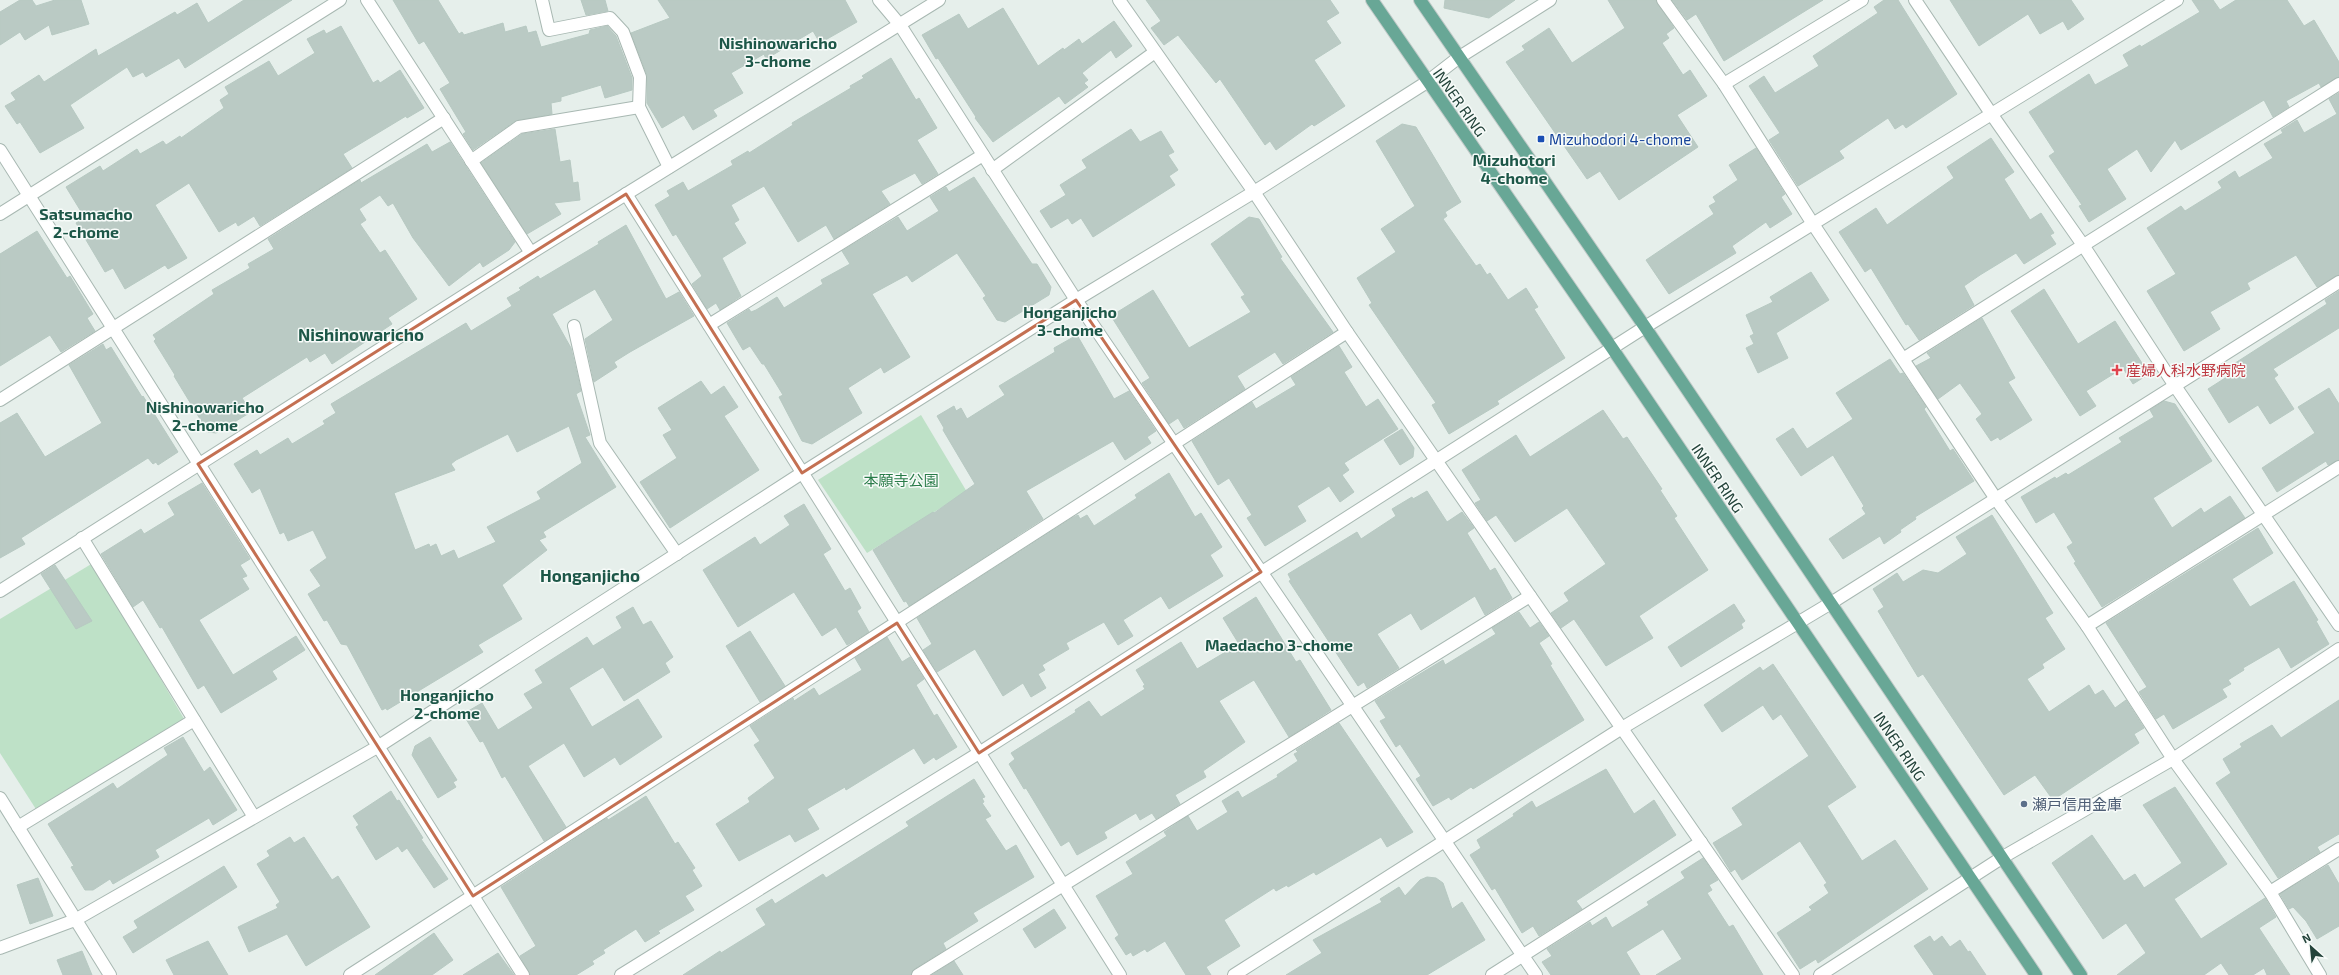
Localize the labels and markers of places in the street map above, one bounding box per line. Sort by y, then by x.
place label: Mizuhodori 4-chome [1549,130,1691,148]
marker: Mizuhodori 4-chome [1536,134,1546,144]
place label: 産婦人科水野病院 [2126,361,2246,379]
marker: 産婦人科水野病院 [2111,364,2123,376]
place label: 瀬戸信用金庫 [2032,795,2122,813]
marker: 瀬戸信用金庫 [2019,799,2029,809]

